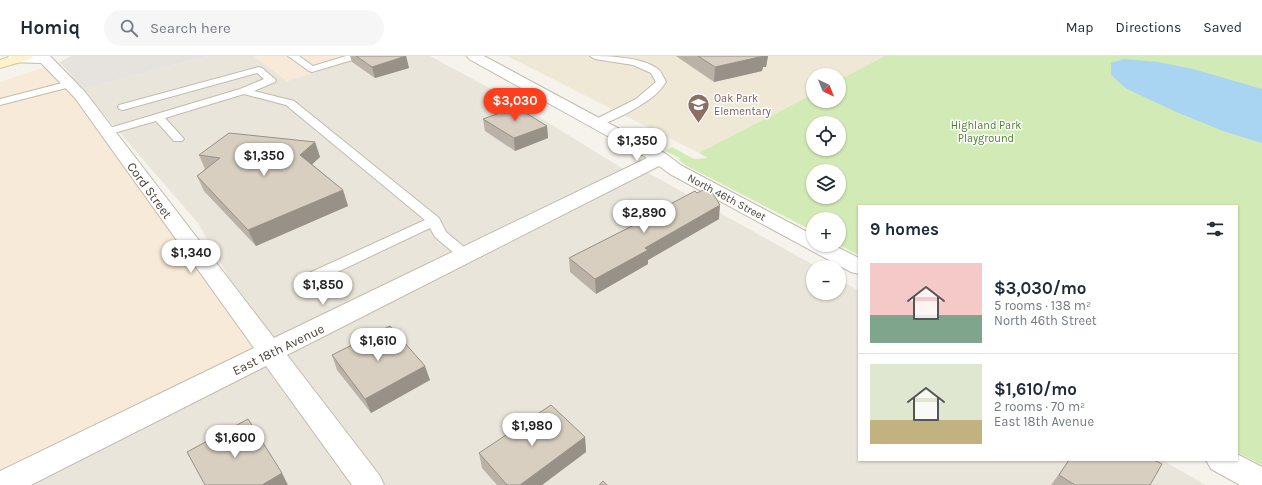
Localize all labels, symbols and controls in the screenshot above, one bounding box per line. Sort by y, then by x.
search box [104,10,384,46]
text: Homiq [20,17,80,39]
icon: search [118,17,140,39]
text: Search here [150,19,231,37]
text: Map [1066,19,1094,36]
text: Directions [1116,19,1181,36]
text: Saved [1203,19,1242,36]
north arrow [806,68,846,108]
map controls [806,68,846,300]
pin: $3,030 [482,88,548,122]
school or university icon: Oak Park Elementary [685,91,711,124]
place label: Oak Park Elementary [714,92,771,118]
text: $3,030 [493,93,537,108]
button: locate [806,116,846,156]
park label: Highland Park Playground [951,119,1021,145]
pin: $1,350 [604,128,670,162]
text: $1,350 [617,133,657,148]
pin: $1,350 [231,143,297,177]
text: $1,350 [244,148,284,163]
street label: Cord Street [124,159,175,222]
button: layers [806,164,846,204]
street label: North 46th Street [685,171,768,224]
pin: $2,890 [611,200,677,234]
text: $2,890 [622,205,666,220]
button: + [806,212,846,252]
icon: filters [1204,218,1226,240]
text: 9 homes [870,219,939,239]
pin: $1,340 [158,240,224,274]
text: $1,340 [171,245,211,260]
button: − [806,260,846,300]
pin: $1,850 [290,272,356,306]
text: $1,850 [302,277,344,292]
text: $3,030/mo [994,278,1086,298]
icon: home [902,279,950,327]
text: 5 rooms · 138 m² [994,298,1091,313]
text: North 46th Street [994,313,1097,328]
street label: East 18th Avenue [230,321,327,378]
pin: $1,610 [345,328,411,362]
text: $1,610 [359,333,397,348]
text: $1,610/mo [994,379,1077,399]
icon: home [902,380,950,428]
text: 2 rooms · 70 m² [994,399,1085,414]
pin: $1,980 [499,413,565,447]
text: East 18th Avenue [994,414,1094,429]
text: $1,980 [511,418,553,433]
pin: $1,600 [202,425,268,459]
text: $1,600 [214,430,256,445]

